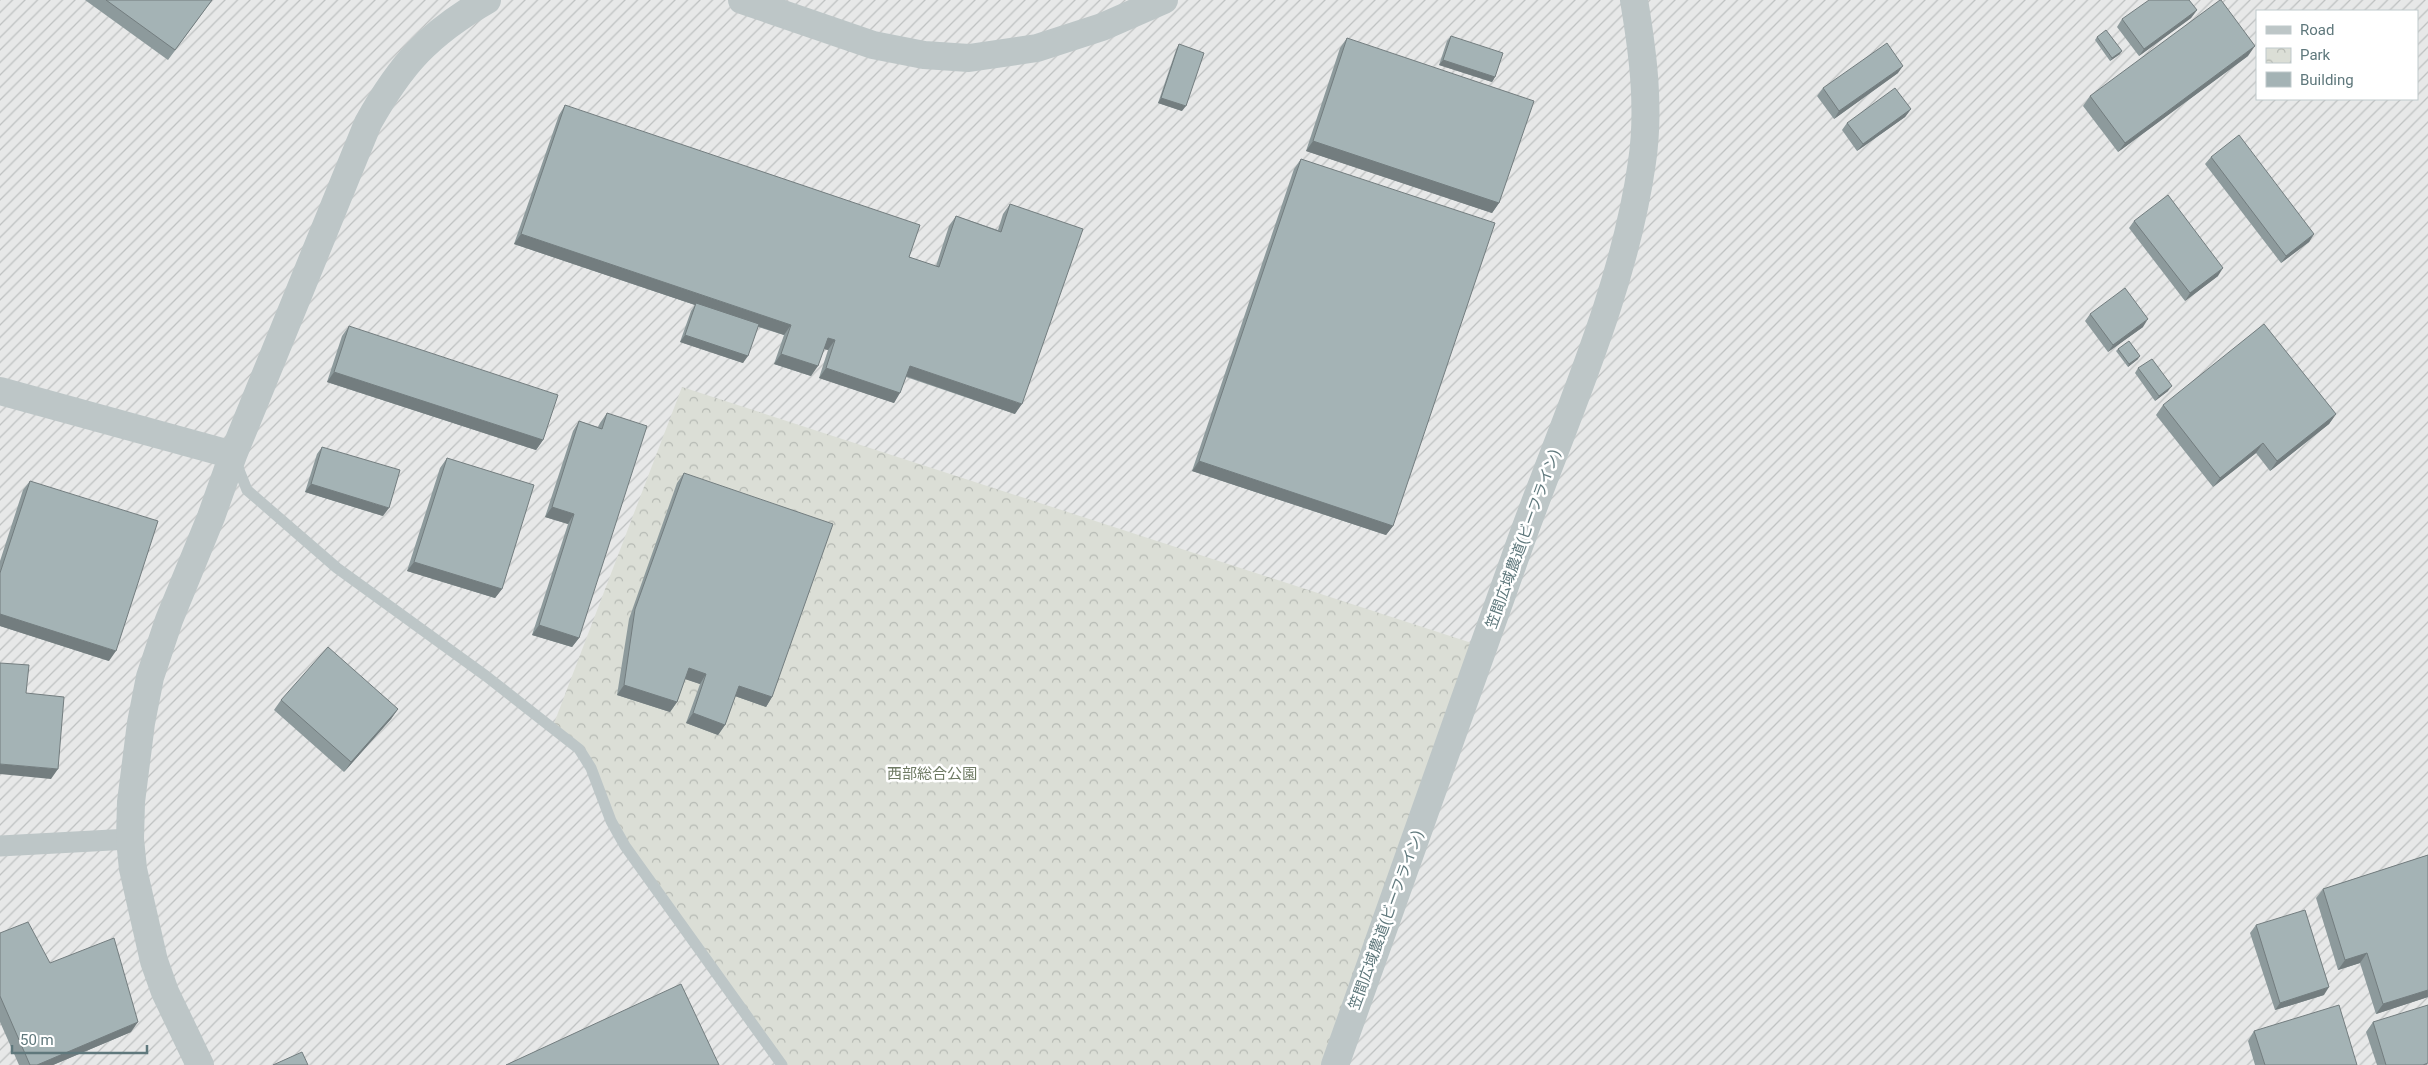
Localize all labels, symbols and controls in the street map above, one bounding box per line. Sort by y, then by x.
legend [2256,10,2418,100]
text: Road [2300,21,2334,39]
text: Park [2300,46,2331,64]
text: Building [2300,71,2354,89]
street label: 笠間広域農道(ビーフライン) [1482,447,1564,631]
park label: 西部総合公園 [887,765,977,783]
street label: 笠間広域農道(ビーフライン) [1345,828,1427,1012]
scale bar [12,1022,148,1054]
text: 50 m [20,1031,54,1049]

